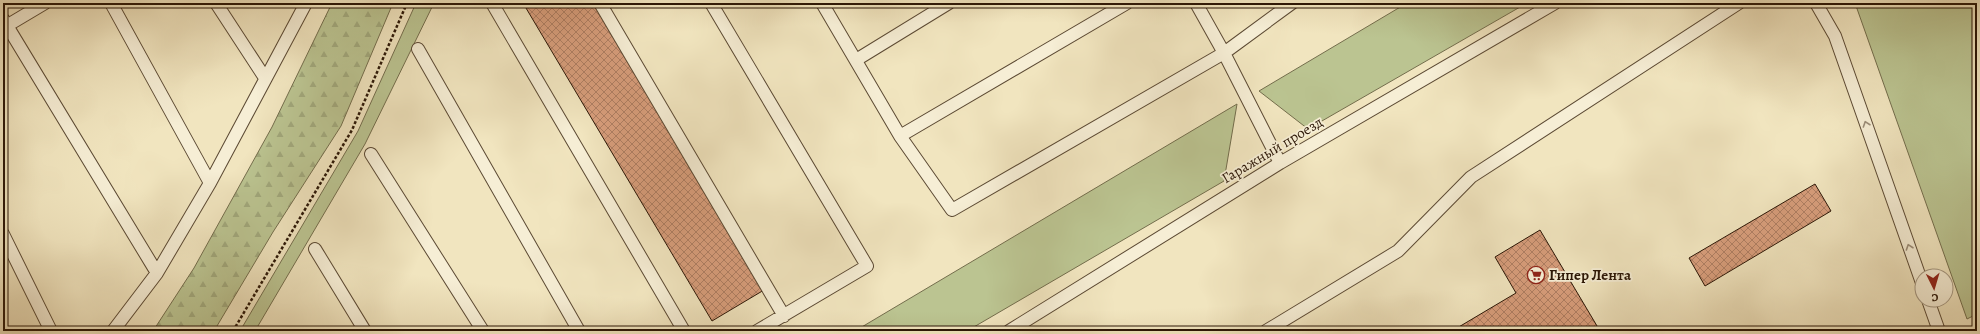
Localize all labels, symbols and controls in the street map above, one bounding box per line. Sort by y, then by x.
street label: Гаражный проезд [1218,112,1326,188]
one-way arrow [1862,121,1870,128]
one-way arrow [1905,243,1914,250]
supermarket icon: Гипер Лента [1526,265,1546,285]
place label: Гипер Лента [1549,265,1632,285]
north arrow [1914,268,1954,308]
text: С [1931,290,1939,305]

